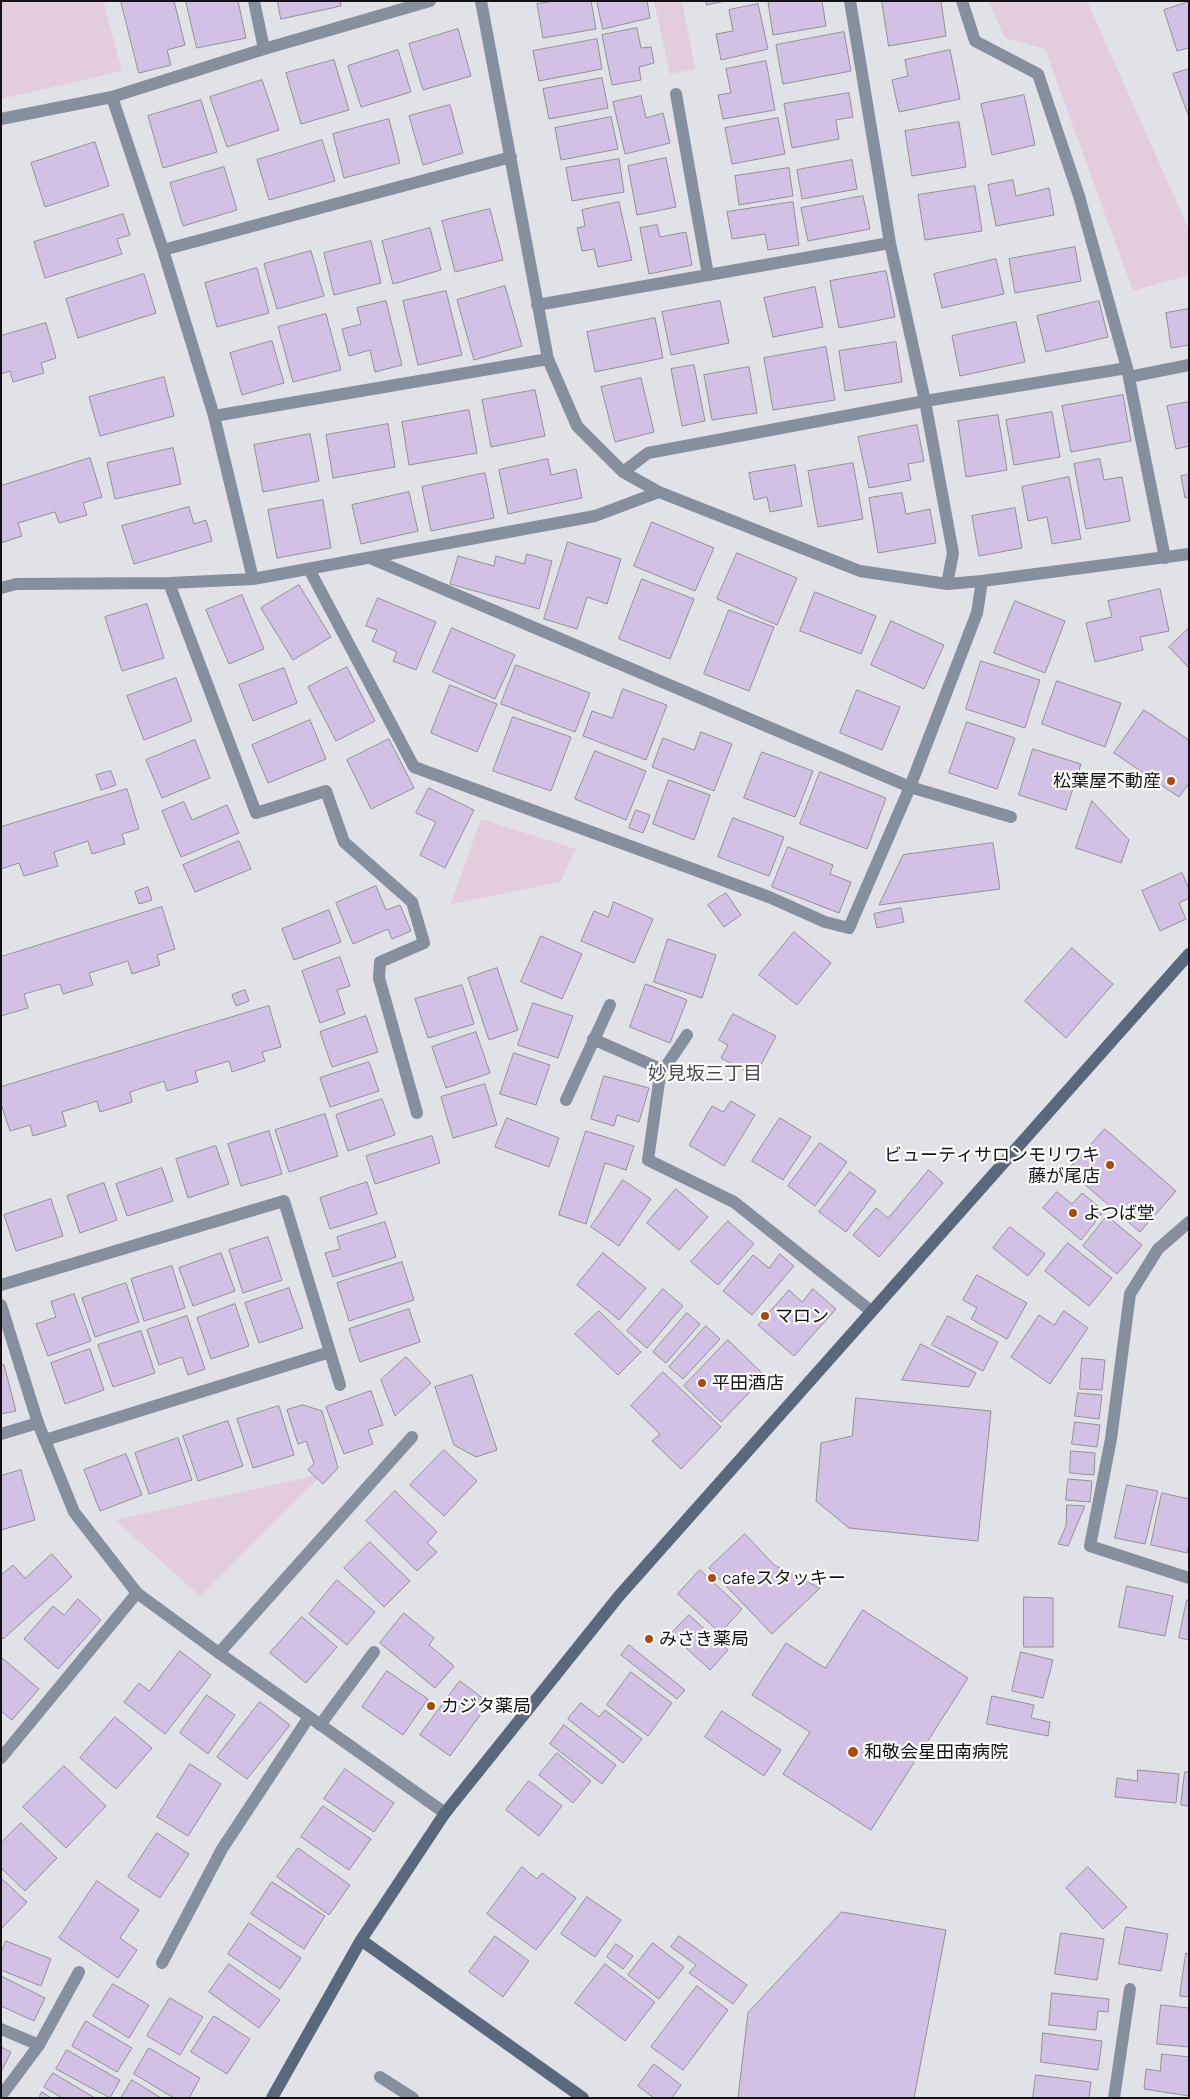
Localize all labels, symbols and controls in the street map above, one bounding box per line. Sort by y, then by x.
place label: 松葉屋不動産 [1053,770,1161,792]
marker: 松葉屋不動産 [1165,775,1177,787]
district label: 妙見坂三丁目 [648,1063,762,1085]
place label: ビューティサロンモリワキ 藤が尾店 [884,1144,1100,1186]
marker: ビューティサロンモリワキ 藤が尾店 [1104,1159,1116,1171]
place label: よつば堂 [1083,1202,1155,1224]
marker: よつば堂 [1067,1207,1079,1219]
place label: マロン [775,1305,829,1327]
marker: マロン [759,1310,771,1322]
place label: 平田酒店 [712,1372,784,1394]
marker: 平田酒店 [696,1377,708,1389]
place label: cafeスタッキー [722,1567,846,1589]
marker: cafeスタッキー [706,1572,718,1584]
place label: みさき薬局 [659,1628,749,1650]
marker: みさき薬局 [643,1633,655,1645]
place label: カジタ薬局 [441,1695,531,1717]
marker: カジタ薬局 [425,1700,437,1712]
place label: 和敬会星田南病院 [864,1741,1008,1763]
marker: 和敬会星田南病院 [846,1745,860,1759]

